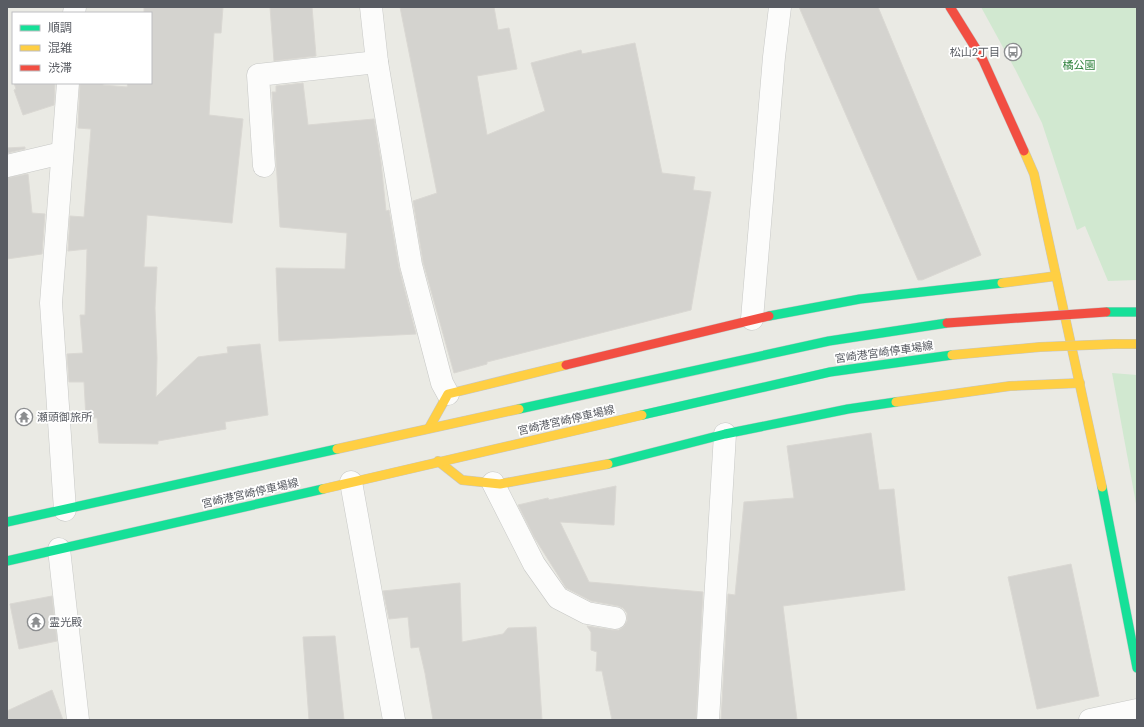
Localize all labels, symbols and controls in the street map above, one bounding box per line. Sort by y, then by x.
legend [12,12,152,84]
text: 順調 [48,20,72,36]
text: 混雑 [48,40,72,56]
bus stop icon: 松山2丁目 [1003,42,1023,62]
place label: 松山2丁目 [950,45,1000,59]
park label: 橘公園 [1063,58,1096,72]
text: 渋滞 [48,60,72,76]
street label: 宮崎港宮崎停車場線 [834,338,934,366]
street label: 宮崎港宮崎停車場線 [516,402,616,438]
temple icon: 瀬頭御旅所 [14,407,34,427]
place label: 瀬頭御旅所 [37,410,93,424]
street label: 宮崎港宮崎停車場線 [200,475,300,511]
temple icon: 霊光殿 [26,612,46,632]
place label: 霊光殿 [49,615,82,629]

